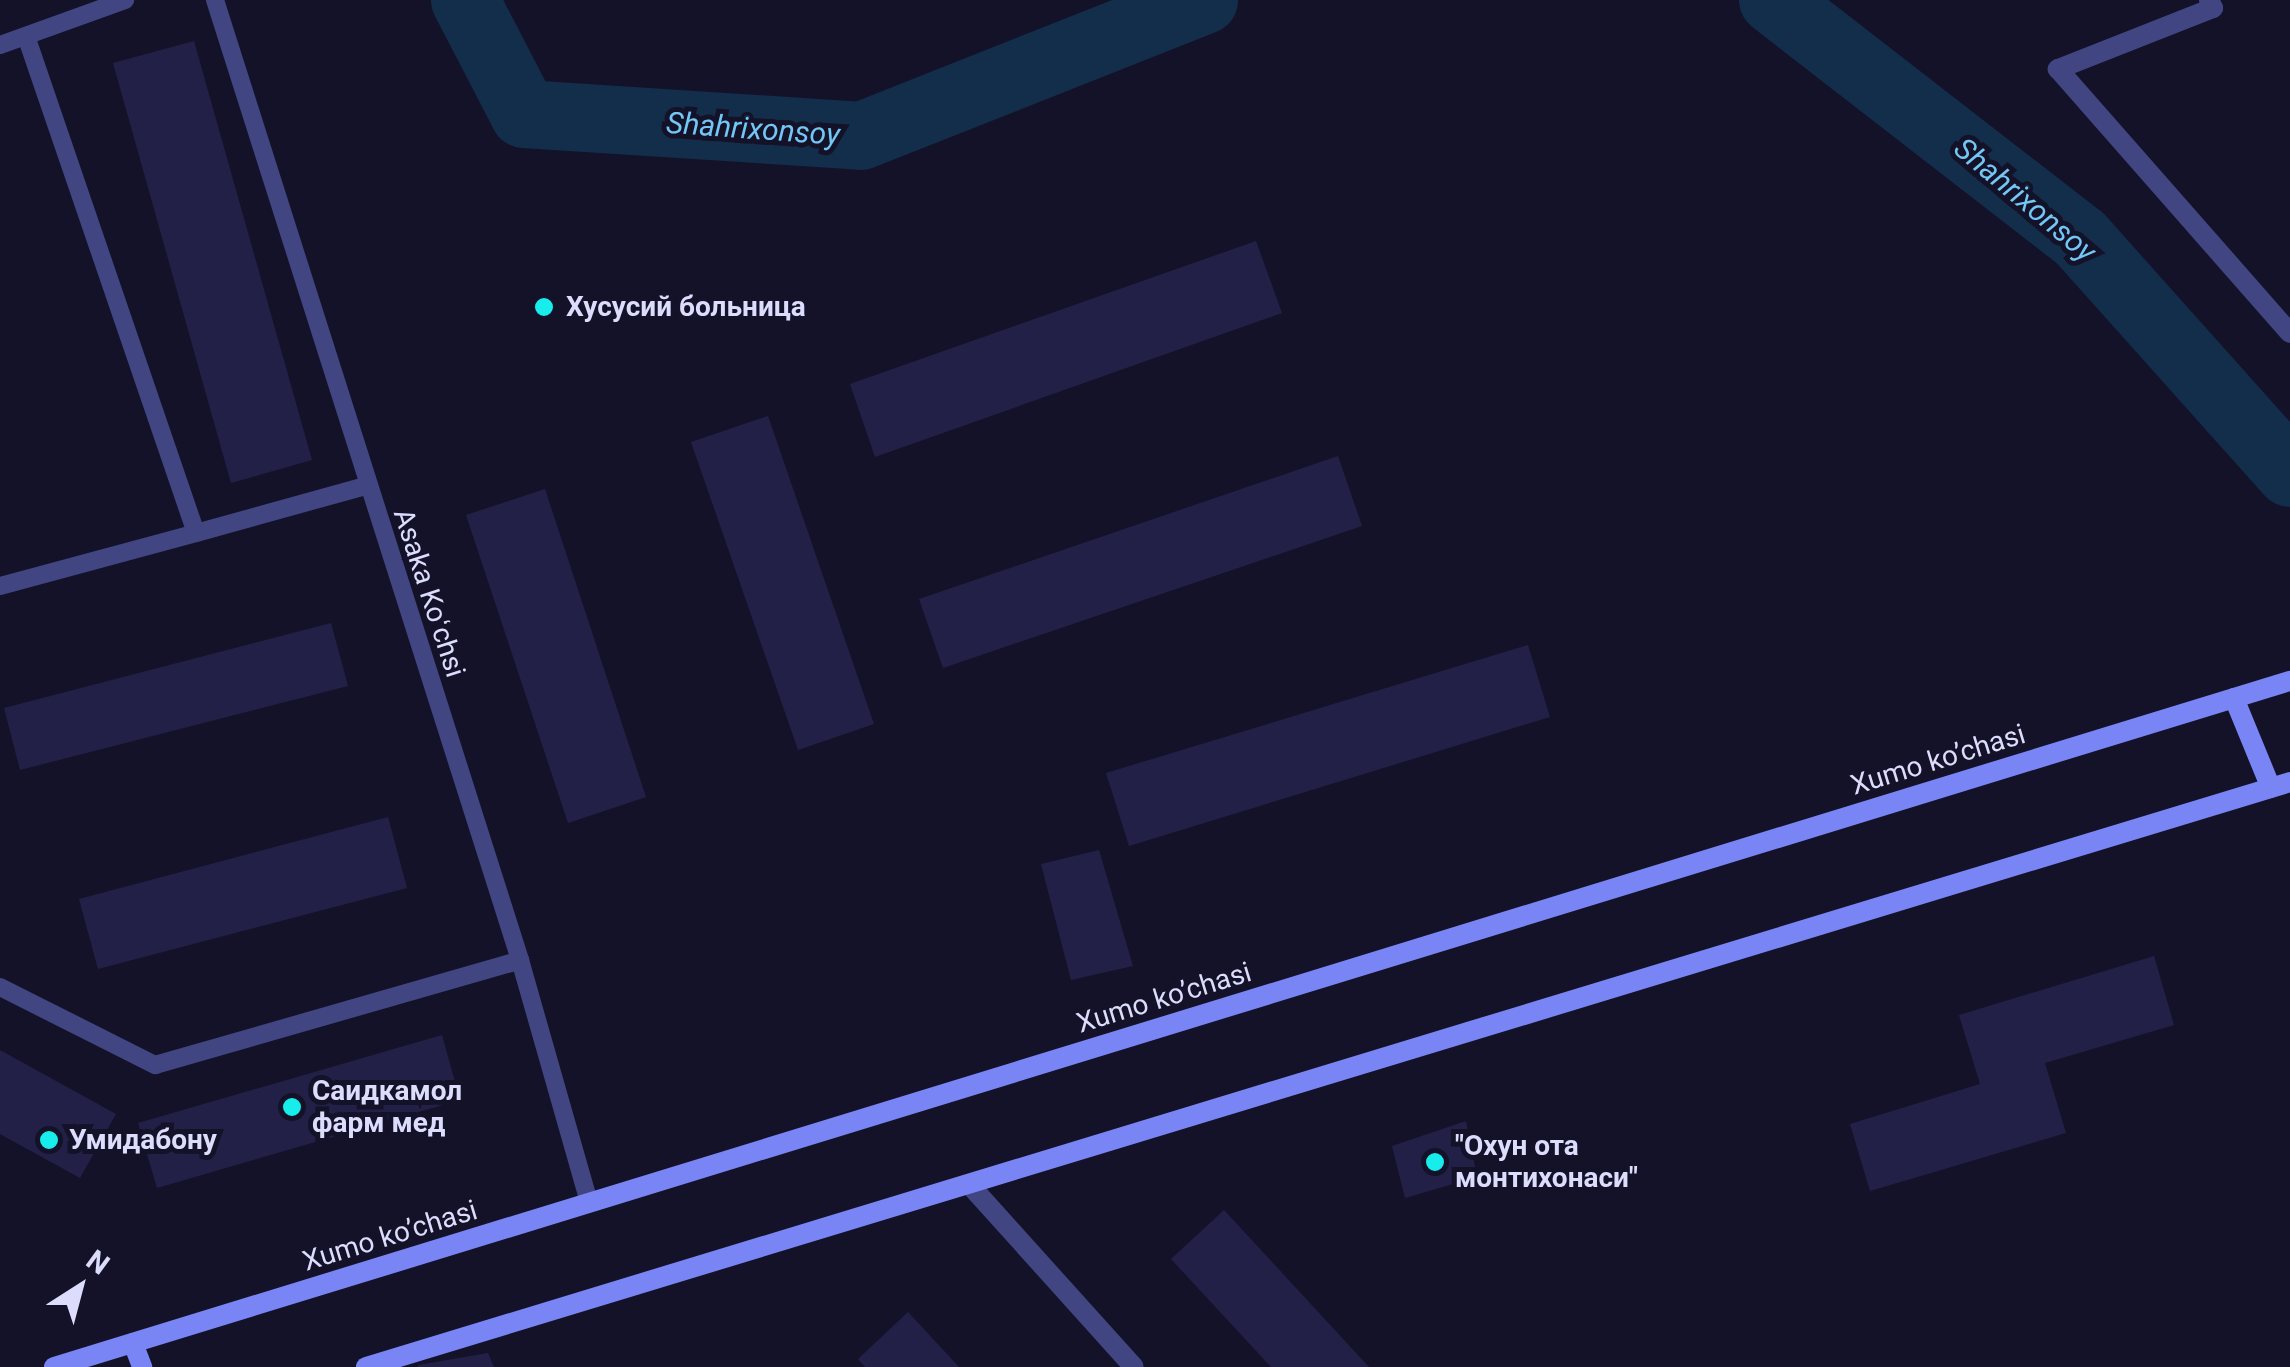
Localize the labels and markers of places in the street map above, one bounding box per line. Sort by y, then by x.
place label: Хусусий больница [566,290,806,324]
marker: Хусусий больница [531,294,557,320]
place label: Саидкамол фарм мед [312,1074,462,1140]
marker: Саидкамол фарм мед [281,1096,303,1118]
place label: Умидабону [69,1123,217,1157]
marker: Умидабону [38,1129,60,1151]
place label: "Охун ота монтихонаси" [1455,1129,1638,1195]
marker: "Охун ота монтихонаси" [1424,1151,1446,1173]

